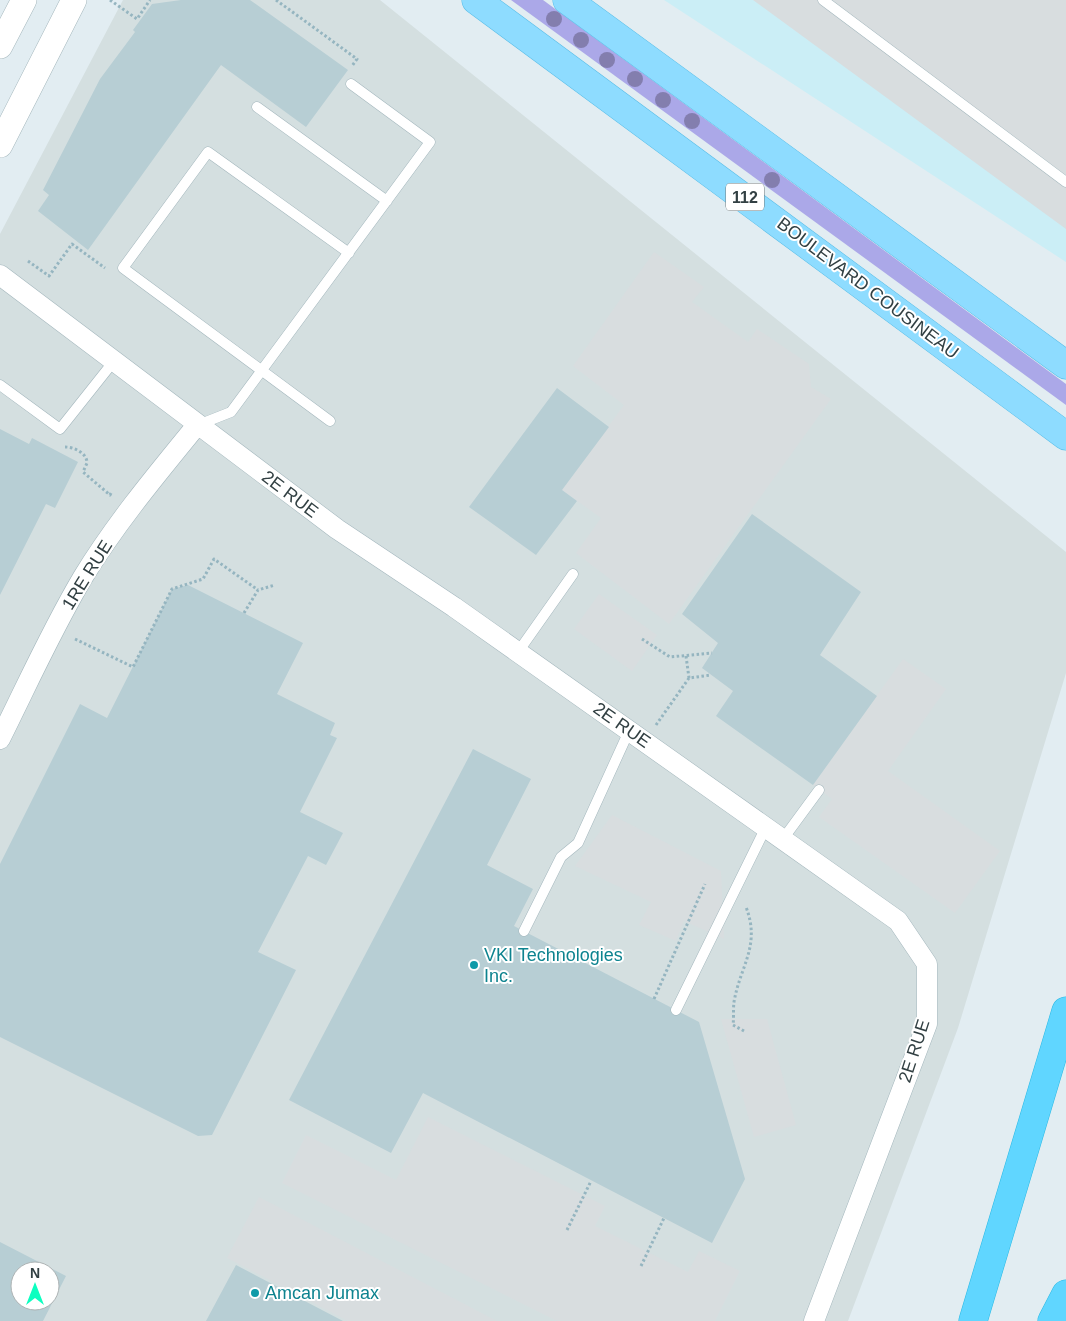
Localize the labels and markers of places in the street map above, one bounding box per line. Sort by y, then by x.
place label: VKI Technologies Inc. [484,945,623,986]
marker: VKI Technologies Inc. [468,959,480,971]
place label: Amcan Jumax [265,1283,379,1303]
marker: Amcan Jumax [249,1287,261,1299]

